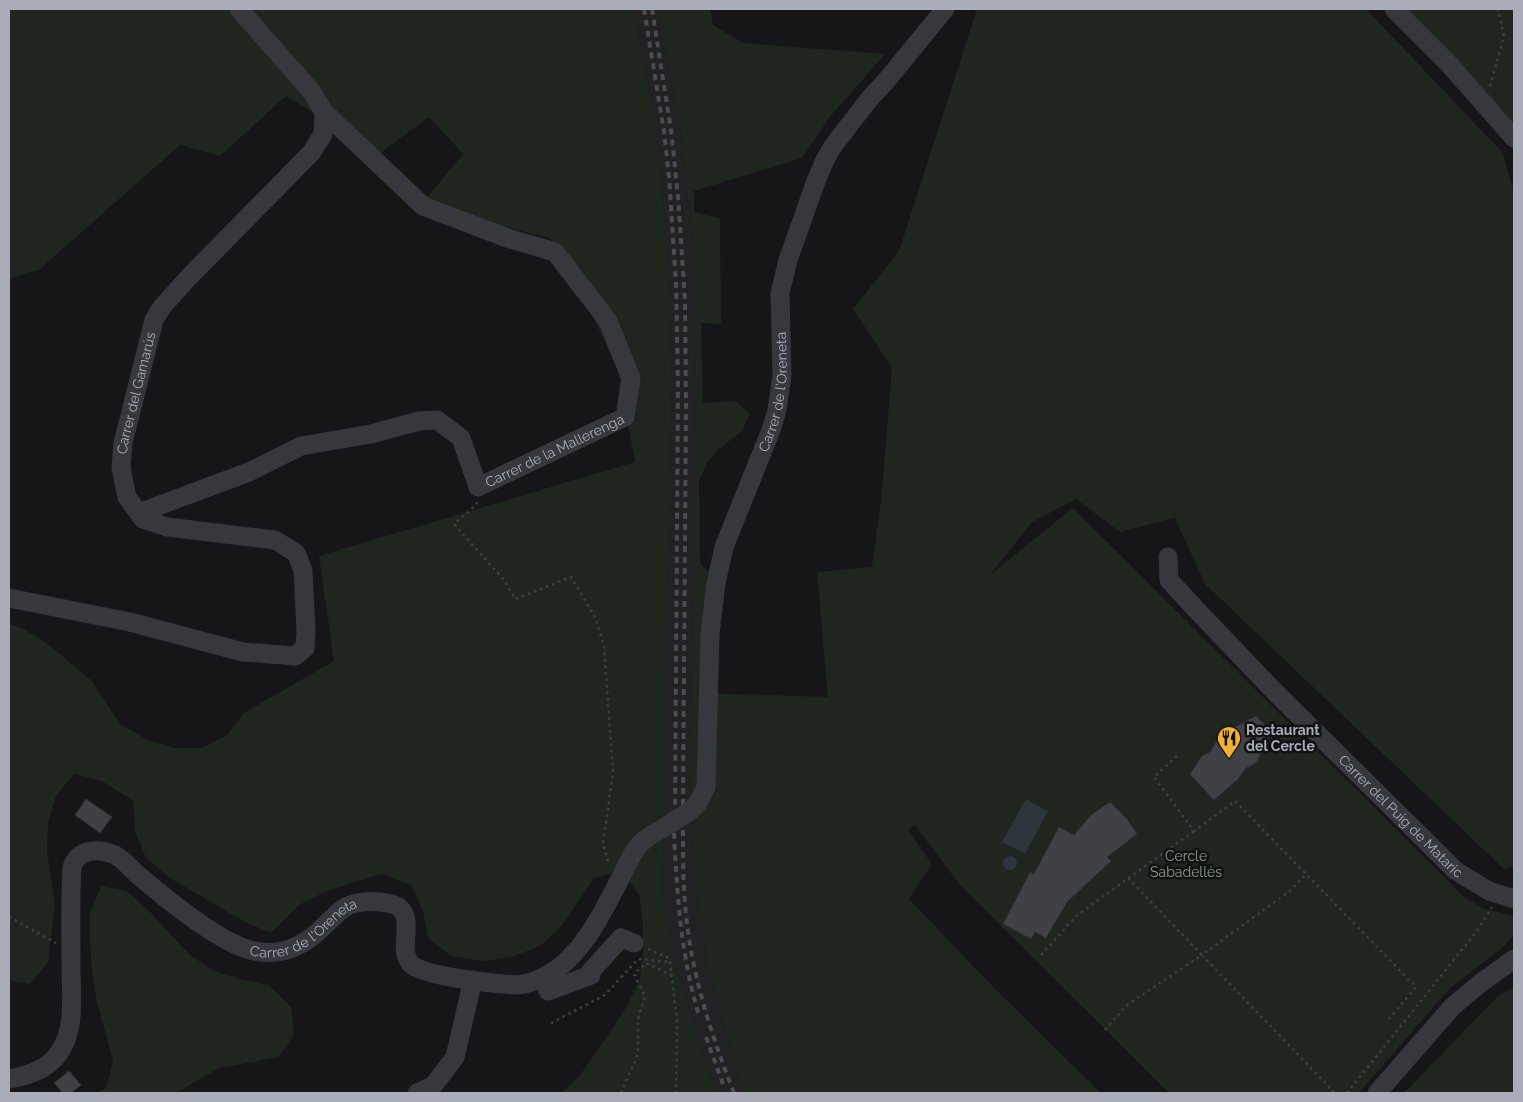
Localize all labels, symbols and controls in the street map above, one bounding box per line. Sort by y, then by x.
street label: Carrer del Gamarús [114,330,159,455]
street label: Carrer de l'Oreneta [755,332,790,454]
street label: Carrer de la Mallerenga [483,411,627,490]
place label: Restaurant del Cercle [1246,722,1320,754]
restaurant icon: Restaurant del Cercle [1216,725,1242,759]
street label: Carrer del Puig de Mataric [1335,752,1466,881]
park label: Cercle Sabadellès [1150,848,1222,880]
street label: Carrer de l'Oreneta [248,895,359,961]

